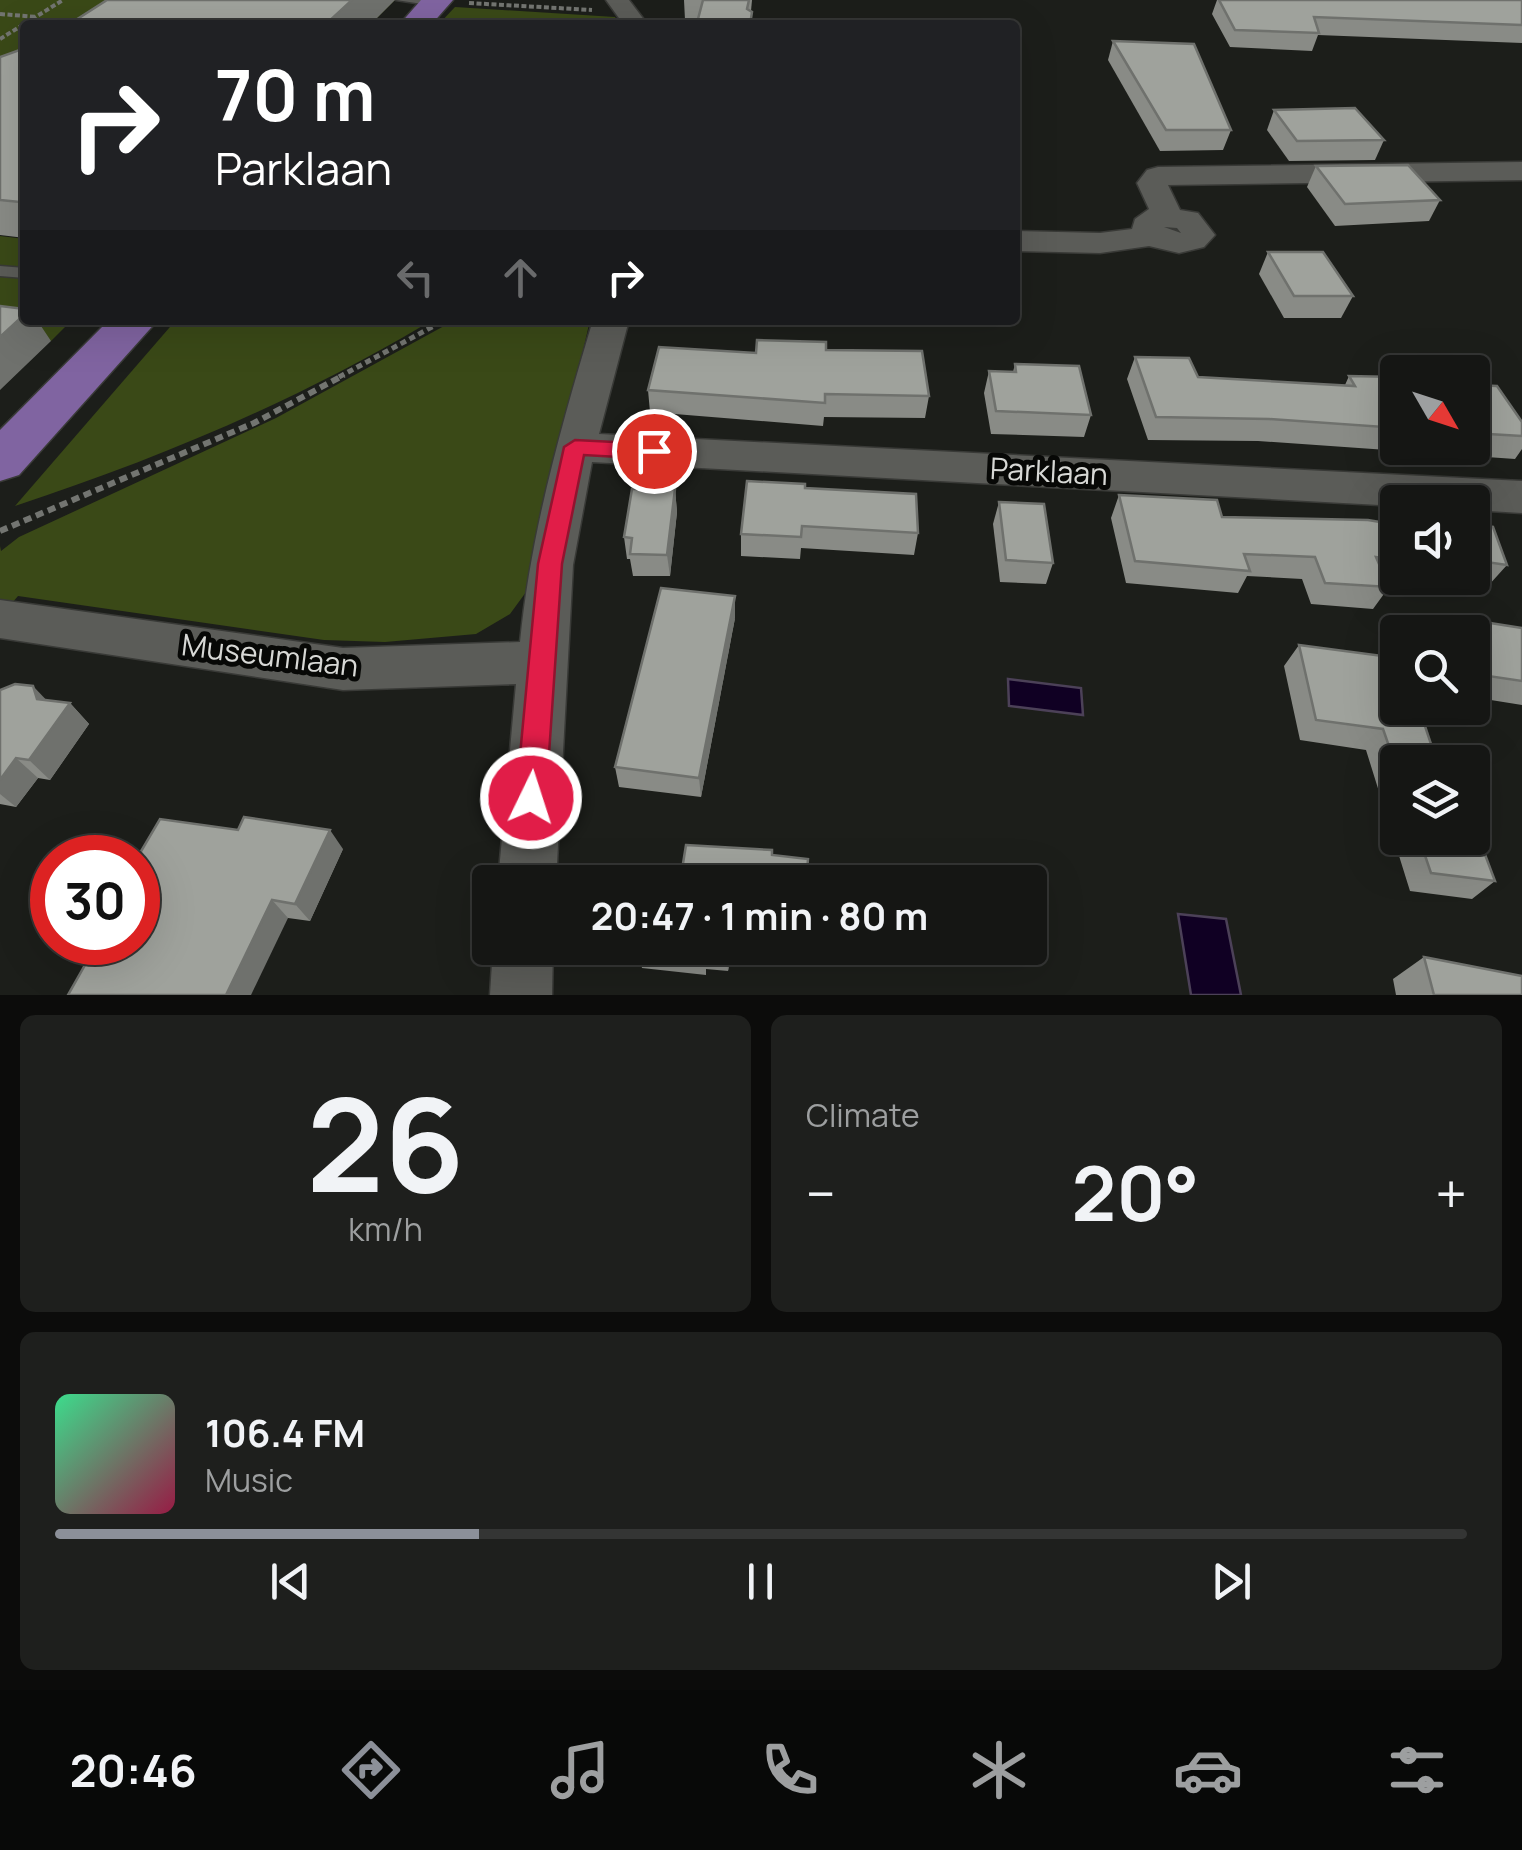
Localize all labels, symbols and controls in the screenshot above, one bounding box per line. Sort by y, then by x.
text: 70 m [215,46,375,142]
icon: right [50,60,180,190]
text: Parklaan [215,137,392,199]
icon: left [388,250,443,305]
icon: ahead [493,250,548,305]
icon: right [598,250,653,305]
north arrow [1380,355,1490,465]
map controls [1380,355,1490,855]
pin [612,409,697,494]
icon: arrive [627,424,682,479]
street label: Parklaan [989,447,1109,494]
button: sound [1380,485,1490,595]
button: search [1380,615,1490,725]
street label: Museumlaan [179,623,361,686]
button: layers [1380,745,1490,855]
position arrow [479,746,583,850]
speed limit sign: 30 [30,835,160,965]
text: 20:47 · 1 min · 80 m [591,889,928,941]
text: 26 [306,1053,465,1231]
text: Climate [806,1093,920,1137]
text: 20° [1072,1141,1199,1244]
text: − [806,1155,836,1231]
text: + [1435,1155,1467,1231]
text: km/h [348,1207,423,1251]
text: 106.4 FM [205,1406,365,1458]
text: Music [205,1458,293,1502]
icon: previous [263,1554,318,1609]
icon: pause [733,1554,788,1609]
icon: next [1204,1554,1259,1609]
icon: directions [336,1735,406,1805]
icon: music [545,1735,615,1805]
icon: phone [755,1735,825,1805]
icon: climate [964,1735,1034,1805]
icon: car [1173,1735,1243,1805]
icon: filters [1382,1735,1452,1805]
text: 20:46 [70,1739,197,1801]

